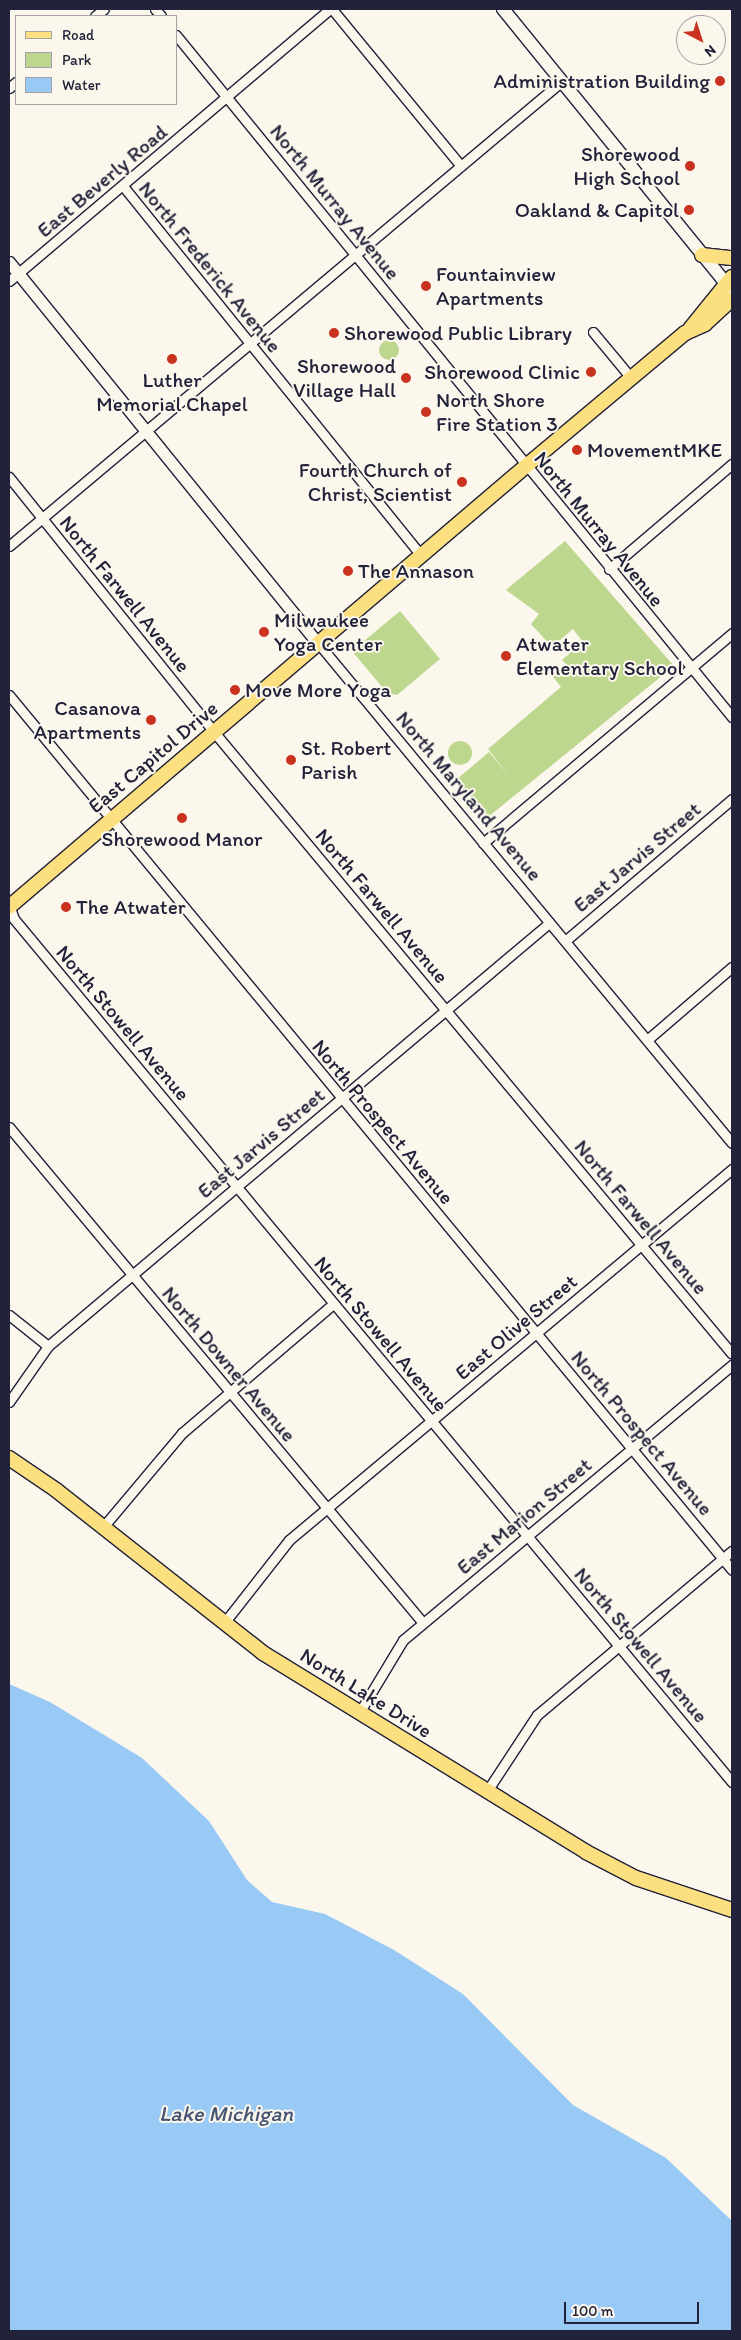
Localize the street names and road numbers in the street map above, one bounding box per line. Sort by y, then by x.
street label: East Beverly Road [32,119,172,243]
street label: North Murray Avenue [265,119,405,285]
street label: North Frederick Avenue [134,177,286,357]
street label: North Murray Avenue [529,446,669,612]
street label: North Farwell Avenue [55,511,195,677]
street label: East Capitol Drive [83,695,223,819]
street label: North Maryland Avenue [391,707,547,885]
street label: East Jarvis Street [568,796,706,918]
street label: North Farwell Avenue [310,824,454,988]
street label: North Stowell Avenue [51,941,195,1105]
street label: North Prospect Avenue [307,1035,459,1209]
street label: East Jarvis Street [192,1082,330,1204]
street label: North Farwell Avenue [569,1135,713,1299]
street label: North Stowell Avenue [309,1252,453,1416]
street label: East Olive Street [450,1269,582,1385]
street label: North Downer Avenue [156,1281,302,1447]
street label: North Prospect Avenue [566,1346,718,1520]
street label: East Marion Street [452,1452,596,1580]
street label: North Stowell Avenue [569,1563,713,1727]
street label: North Lake Drive [295,1642,437,1744]

